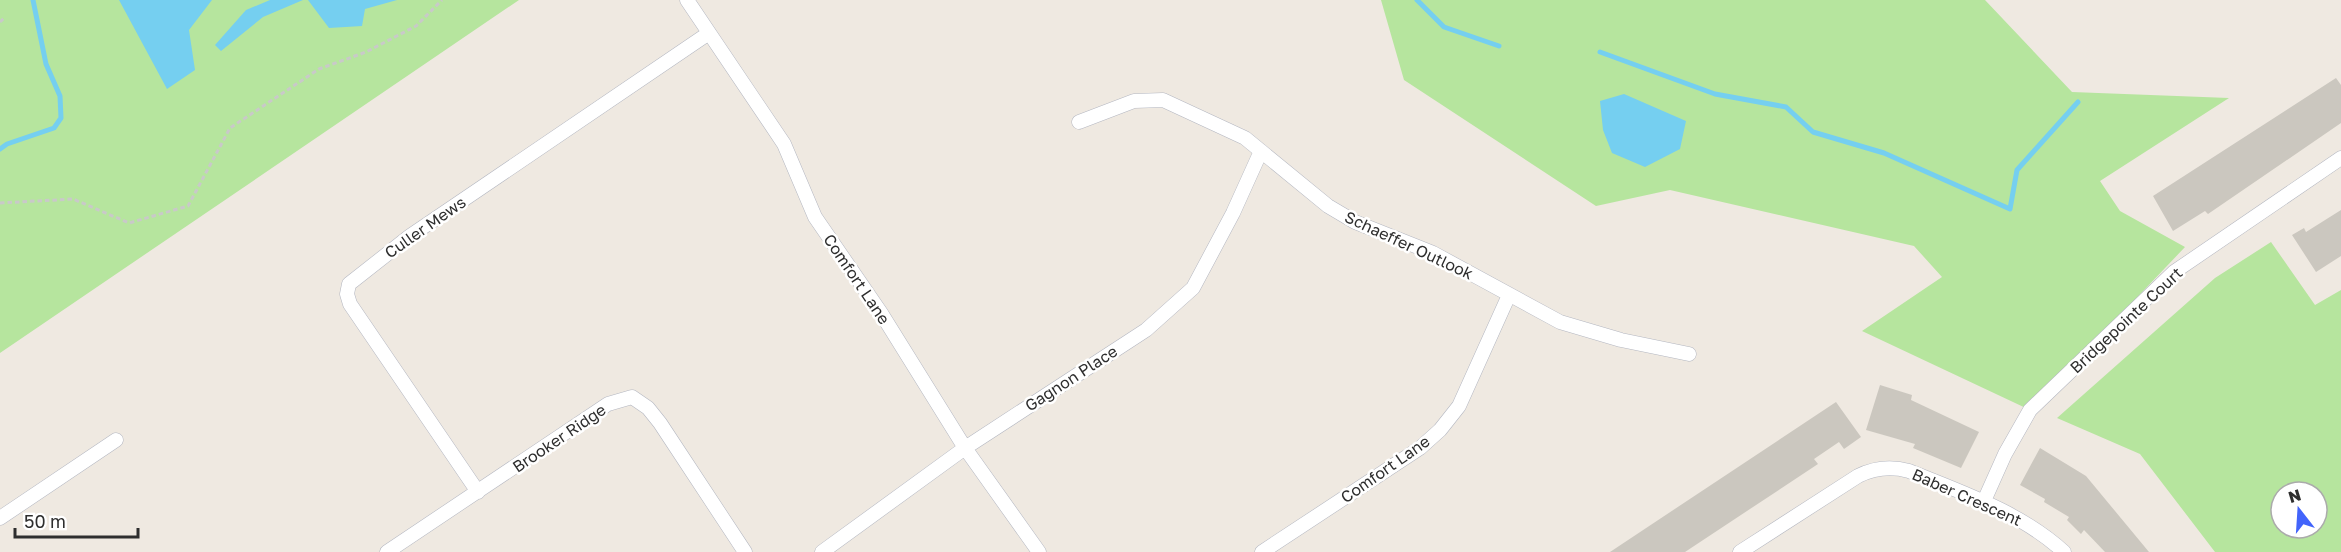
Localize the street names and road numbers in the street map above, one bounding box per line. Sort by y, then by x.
street label: Culler Mews [381,192,469,262]
street label: Schaeffer Outlook [1342,207,1476,283]
street label: Comfort Lane [820,230,894,328]
street label: Bridgepointe Court [2066,263,2186,377]
street label: Gagnon Place [1021,341,1121,415]
street label: Brooker Ridge [508,399,610,477]
street label: Comfort Lane [1337,431,1433,507]
street label: Baber Crescent [1909,464,2025,530]

